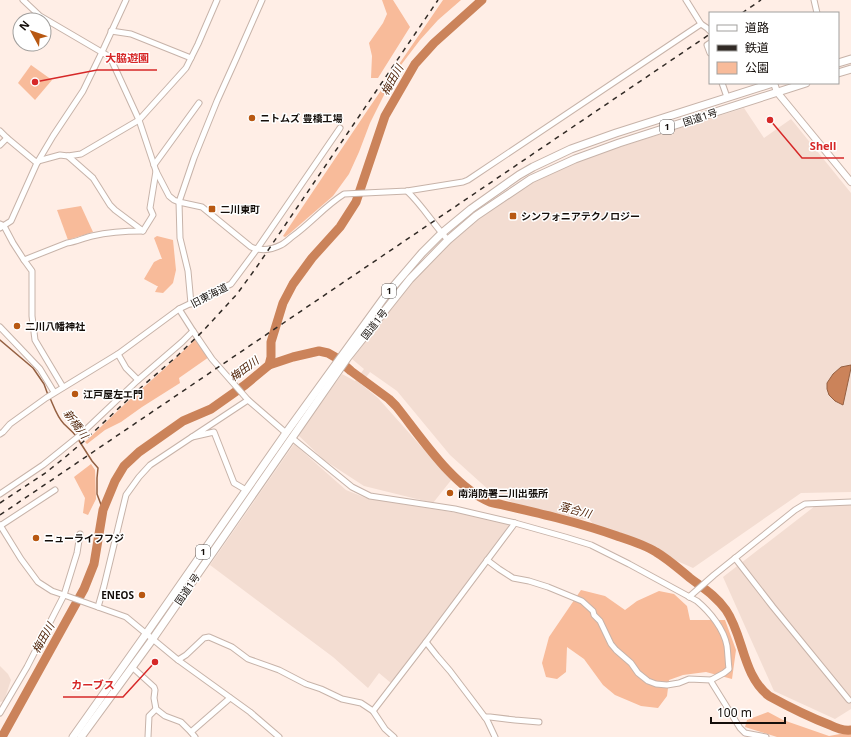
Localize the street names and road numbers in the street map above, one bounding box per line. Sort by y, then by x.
street label: 国道1号 [681,105,719,129]
road number: 1 [660,120,674,134]
street label: 旧東海道 [188,280,230,310]
road number: 1 [382,284,396,298]
street label: 国道1号 [357,306,391,342]
road number: 1 [196,545,210,559]
street label: 国道1号 [171,570,203,608]

